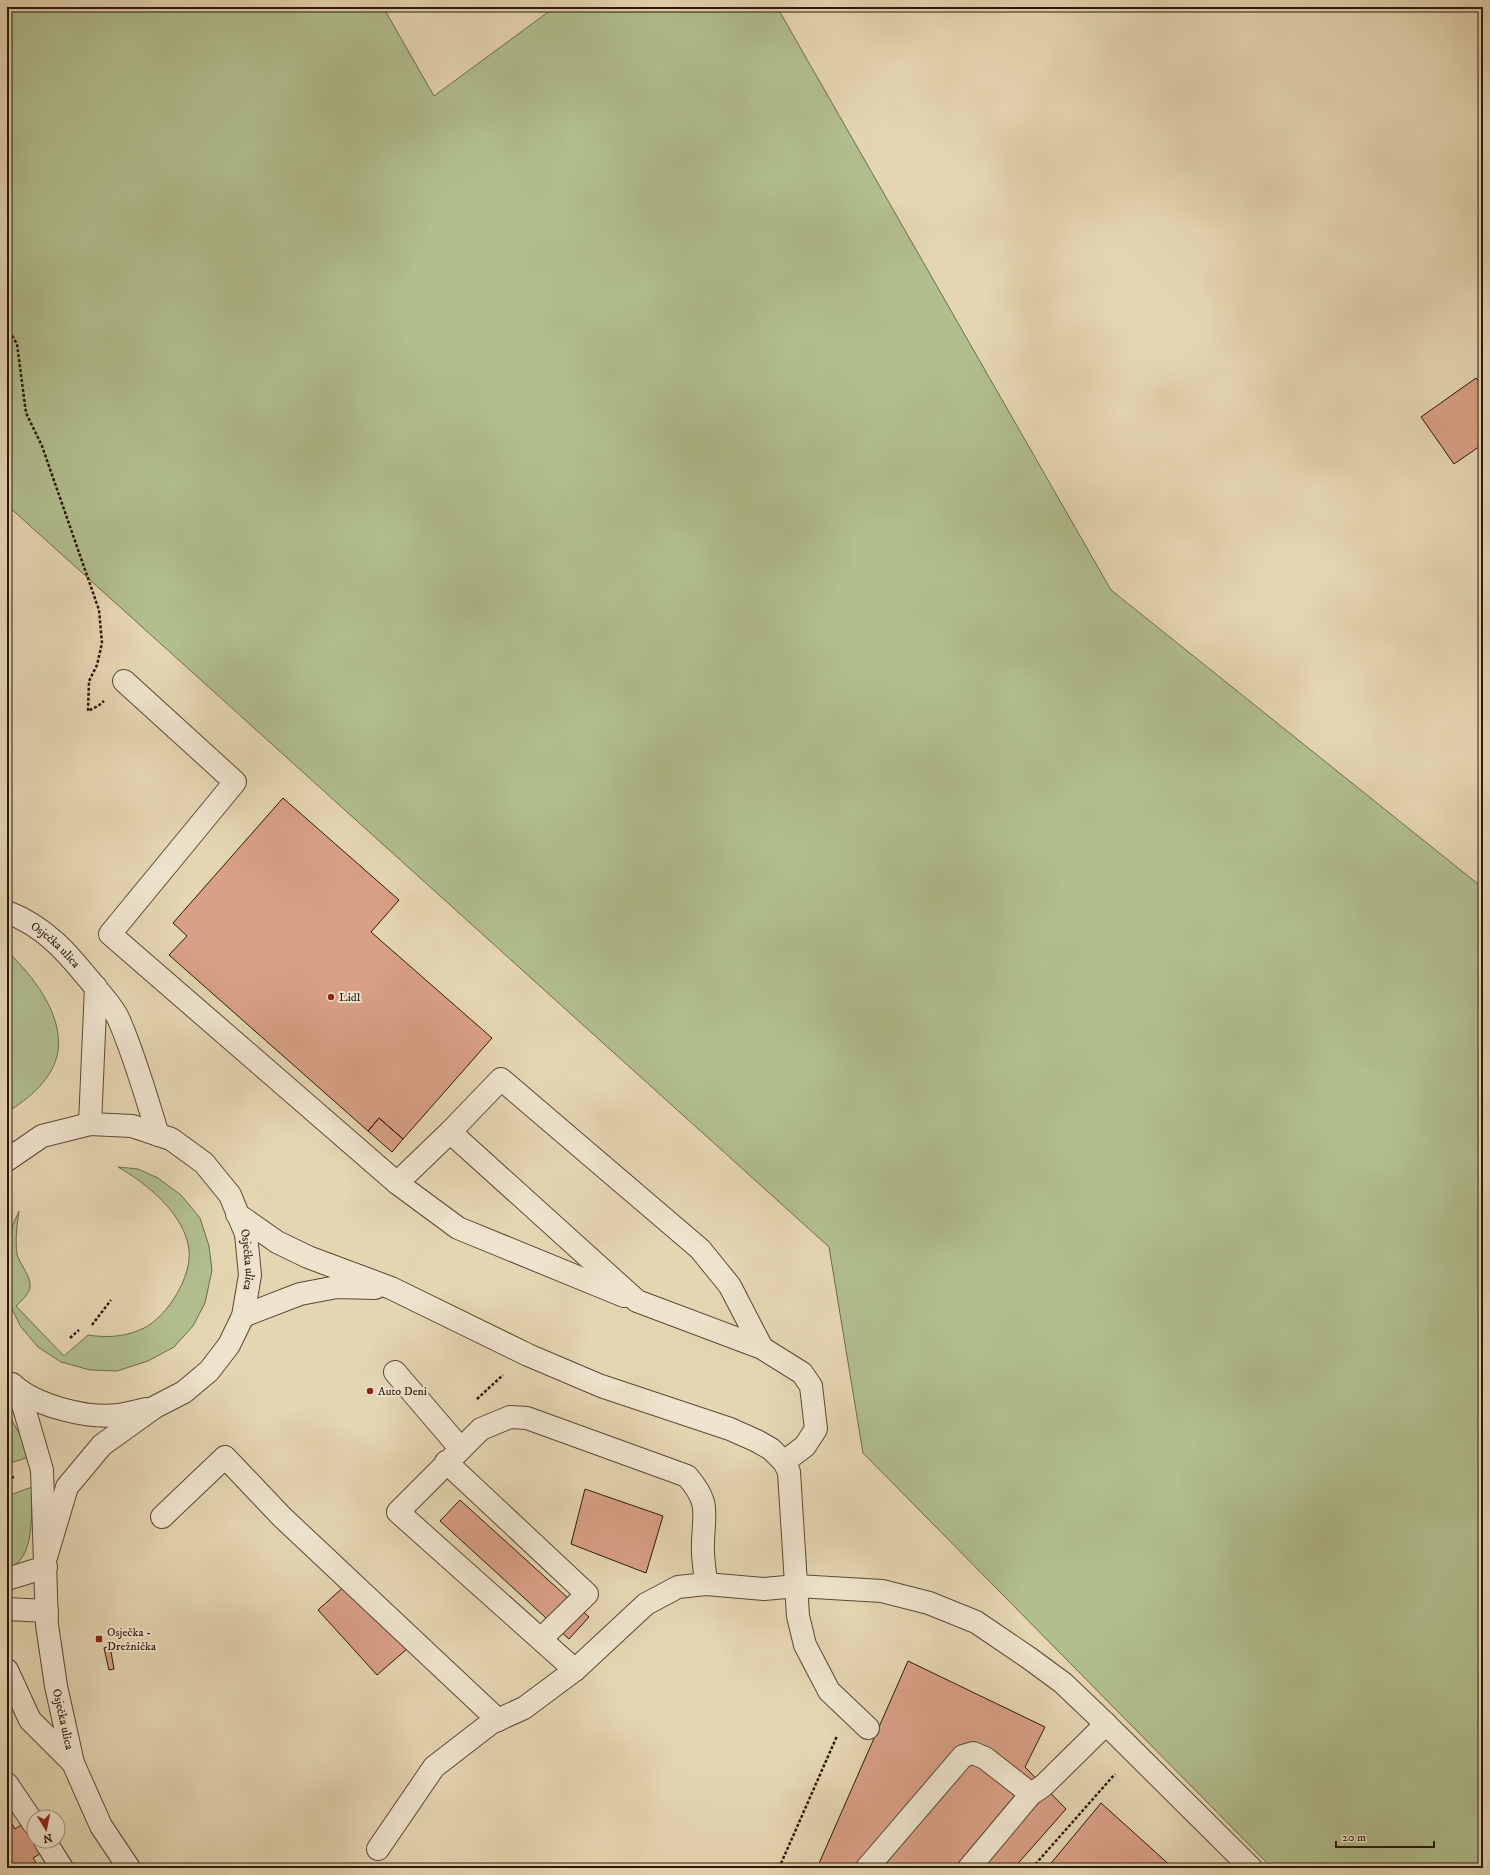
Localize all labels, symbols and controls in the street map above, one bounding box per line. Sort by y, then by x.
street label: Osječka ulica [28,919,84,972]
place label: Lidl [339,990,361,1005]
marker: Lidl [326,992,336,1002]
street label: Osječka ulica [237,1226,257,1292]
place label: Auto Deni [378,1384,427,1399]
marker: Auto Deni [365,1386,375,1396]
place label: Osječka - Drežnička [107,1625,157,1654]
marker: Osječka - Drežnička [94,1634,104,1644]
street label: Osječka ulica [49,1687,77,1752]
north arrow [26,1809,66,1849]
scale bar [1336,1823,1434,1849]
text: N [42,1830,53,1846]
text: 20 m [1342,1830,1366,1845]

